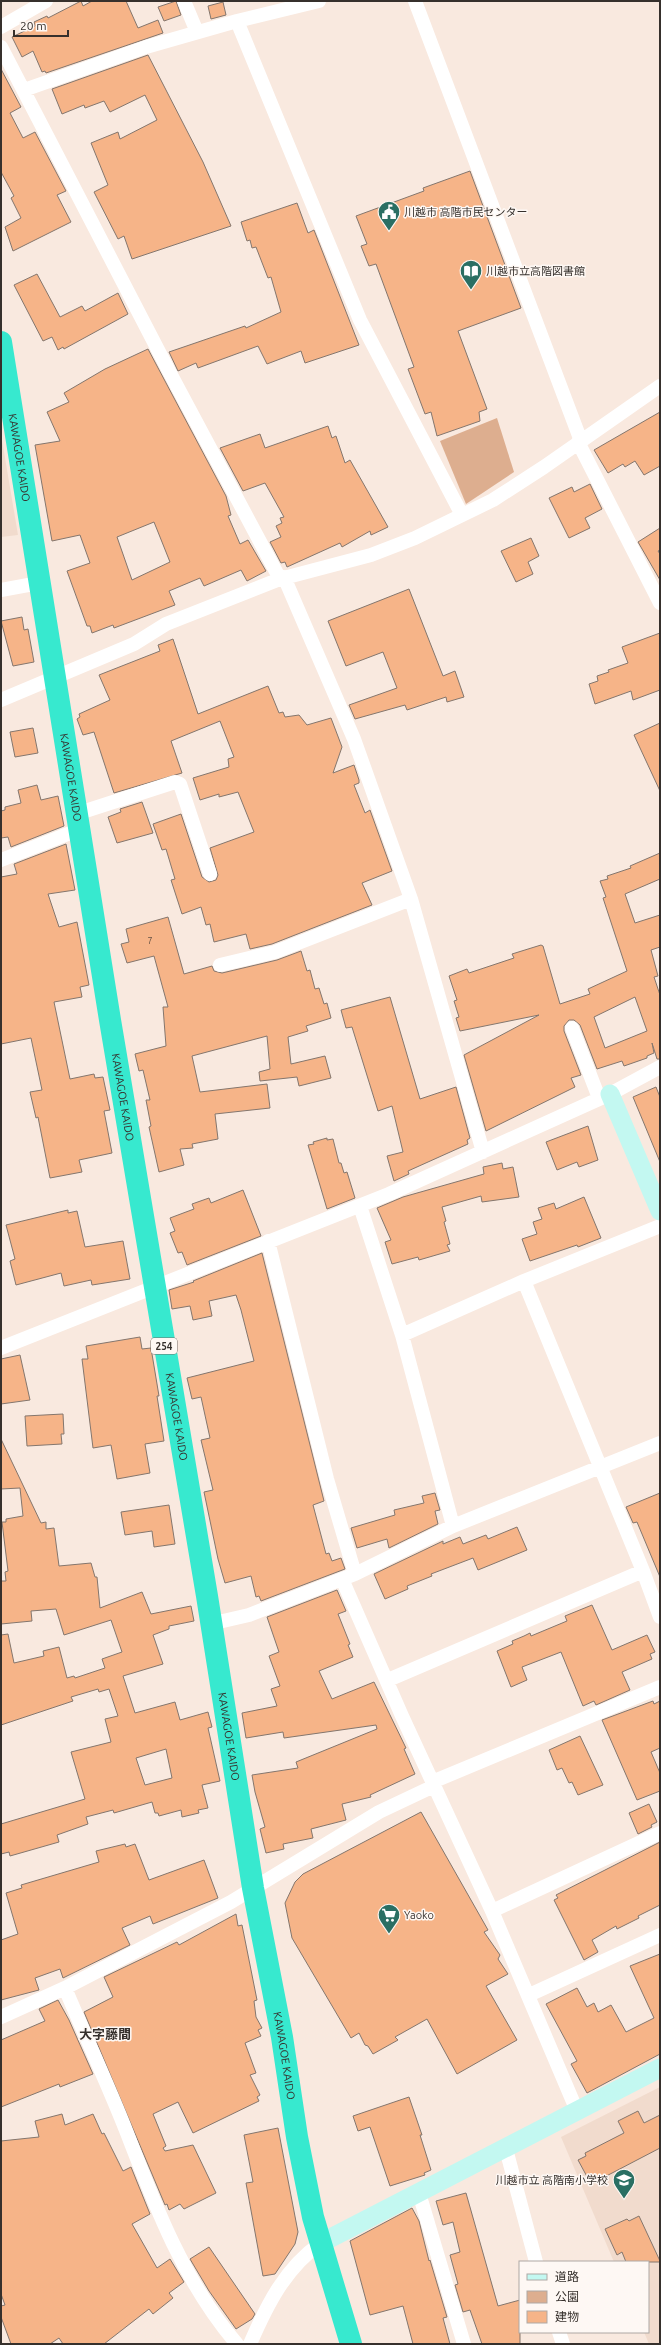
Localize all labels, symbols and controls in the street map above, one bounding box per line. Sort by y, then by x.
scale bar [14,12,68,38]
text: 20 m [20,19,47,32]
public building icon: 川越市 高階市民センター [376,199,402,232]
place label: 川越市 高階市民センター [404,206,528,218]
library icon: 川越市立高階図書館 [458,258,484,291]
place label: 川越市立高階図書館 [486,265,585,277]
street label: KAWAGOE KAIDO [7,413,33,502]
street label: KAWAGOE KAIDO [58,732,84,822]
house number: 7 [147,936,153,946]
street label: KAWAGOE KAIDO [110,1052,136,1142]
road number: 254 [151,1338,177,1354]
street label: KAWAGOE KAIDO [163,1372,190,1462]
street label: KAWAGOE KAIDO [216,1692,242,1781]
supermarket icon: Yaoko [376,1902,402,1935]
place label: Yaoko [404,1909,434,1921]
street label: KAWAGOE KAIDO [271,2011,297,2101]
district label: 大字藤間 [79,2027,131,2041]
school or university icon: 川越市立 高階南小学校 [611,2167,637,2200]
place label: 川越市立 高階南小学校 [495,2174,608,2186]
legend [519,2261,649,2333]
text: 道路 [555,2270,579,2283]
text: 公園 [555,2290,579,2303]
text: 建物 [555,2310,579,2323]

